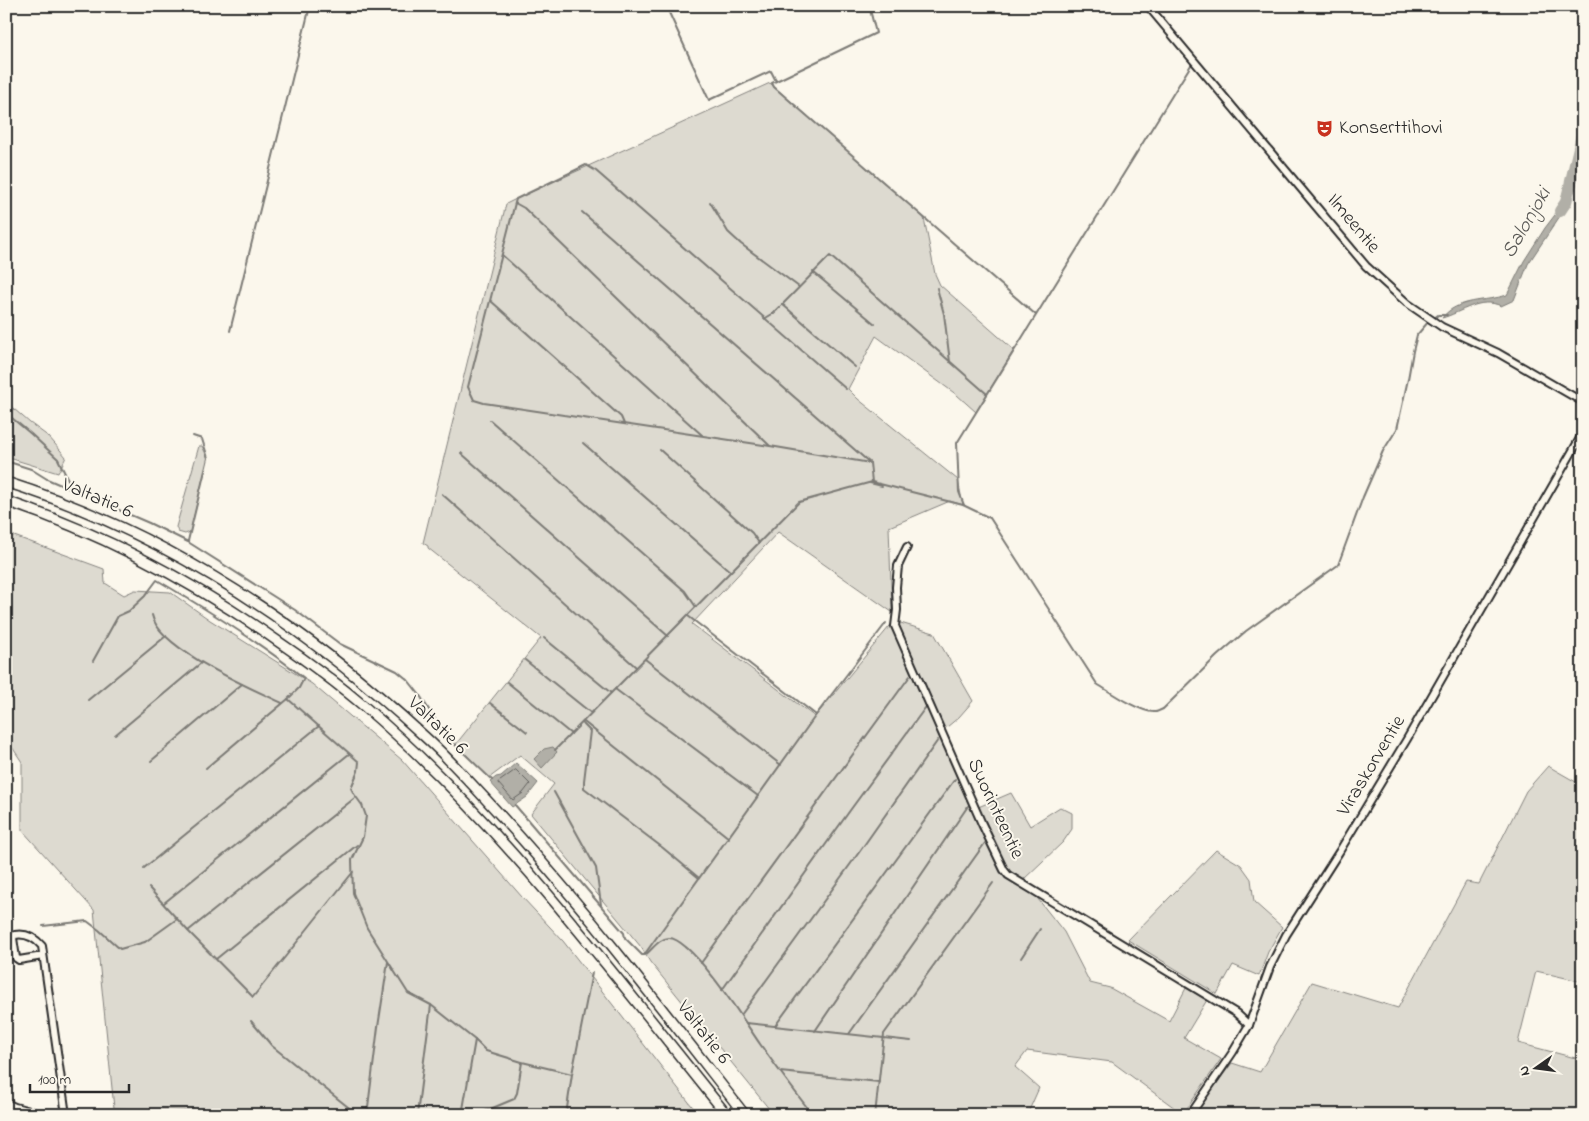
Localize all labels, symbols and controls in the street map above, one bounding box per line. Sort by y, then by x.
place label: Konserttihovi [1339,114,1443,143]
theatre icon: Konserttihovi [1315,118,1335,138]
water label: Salonjoki [1495,180,1560,264]
street label: Ilmeentie [1319,188,1387,260]
street label: Valtatie 6 [56,471,137,527]
street label: Valtatie 6 [400,689,474,762]
street label: Viraskorventie [1330,710,1414,823]
street label: Suorinteentie [959,754,1031,864]
street label: Valtatie 6 [668,994,737,1071]
north arrow [1512,1044,1562,1094]
scale bar [30,1061,129,1093]
text: N [1514,1064,1536,1078]
text: 100 m [38,1069,71,1091]

